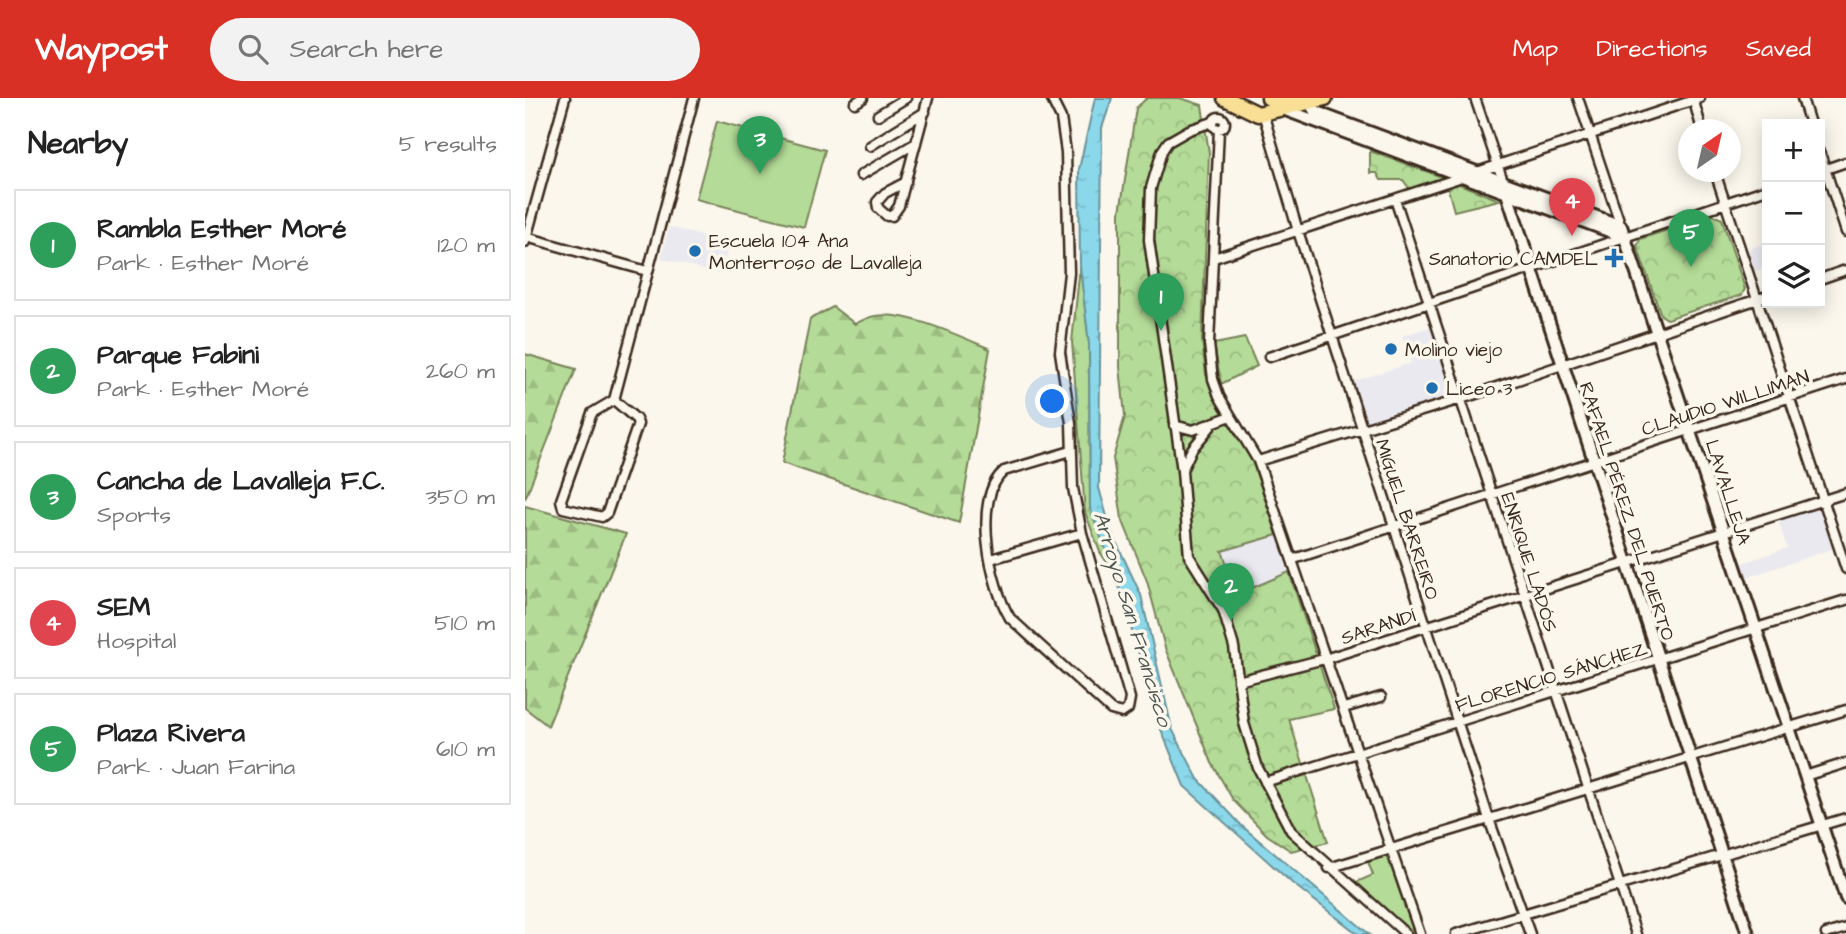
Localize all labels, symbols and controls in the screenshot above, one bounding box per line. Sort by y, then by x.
search box [210,18,700,81]
text: Waypost [35,26,168,72]
icon: search [234,30,272,68]
text: Search here [290,31,443,67]
text: Map [1513,32,1558,66]
text: Directions [1596,32,1708,66]
text: Saved [1746,32,1811,66]
pin: 3 [737,116,783,174]
north arrow [1678,119,1741,182]
map controls [1762,119,1825,308]
button: + [1762,119,1825,182]
text: Nearby [28,123,128,165]
text: 5 results [399,128,497,160]
pin: 4 [1549,178,1595,236]
button: − [1762,182,1825,245]
pin: 5 [1668,209,1714,267]
text: Rambla Esther Moré [97,211,347,247]
place label: Escuela 104 Ana Monterroso de Lavalleja [709,228,922,277]
text: 1 [52,229,54,261]
text: 120 m [437,229,495,261]
marker: Escuela 104 Ana Monterroso de Lavalleja [687,243,703,259]
button: layers [1762,245,1825,308]
place label: Sanatorio CAMDEL [1429,246,1598,273]
text: Park · Esther Moré [97,247,309,279]
marker: Sanatorio CAMDEL [1604,248,1624,268]
pin: 1 [1138,273,1184,331]
text: Parque Fabini [97,337,259,373]
place label: Molino viejo [1405,337,1502,364]
marker: Molino viejo [1383,341,1399,357]
text: 2 [46,355,60,387]
text: 260 m [426,355,495,387]
street label: CLAUDIO WILLIMAN [1638,364,1813,443]
text: Park · Esther Moré [97,373,309,405]
place label: Liceo 3 [1446,376,1513,403]
street label: RAFAEL PÉREZ DEL PUERTO [1572,379,1681,644]
marker: Liceo 3 [1424,380,1440,396]
your location [1035,384,1069,418]
street label: MIGUEL BARREIRO [1368,436,1445,604]
street label: LAVALLEJA [1698,436,1757,549]
text: Cancha de Lavalleja F.C. [97,463,385,499]
text: 3 [47,481,59,513]
text: 350 m [425,481,495,513]
street label: ENRIQUE LADÓS [1493,489,1564,636]
text: Sports [97,499,171,531]
water label: Arroyo San Francisco [1085,508,1180,732]
pin: 2 [1208,563,1254,621]
text: SEM [97,589,151,625]
street label: SARANDÍ [1338,603,1419,652]
text: 4 [45,607,61,639]
text: 510 m [434,607,495,639]
text: Hospital [97,625,176,657]
street label: FLORENCIO SÁNCHEZ [1452,635,1651,720]
text: Plaza Rivera [97,715,245,751]
text: 5 [45,733,61,765]
text: 610 m [436,733,495,765]
text: Park · Juan Farina [97,751,295,783]

